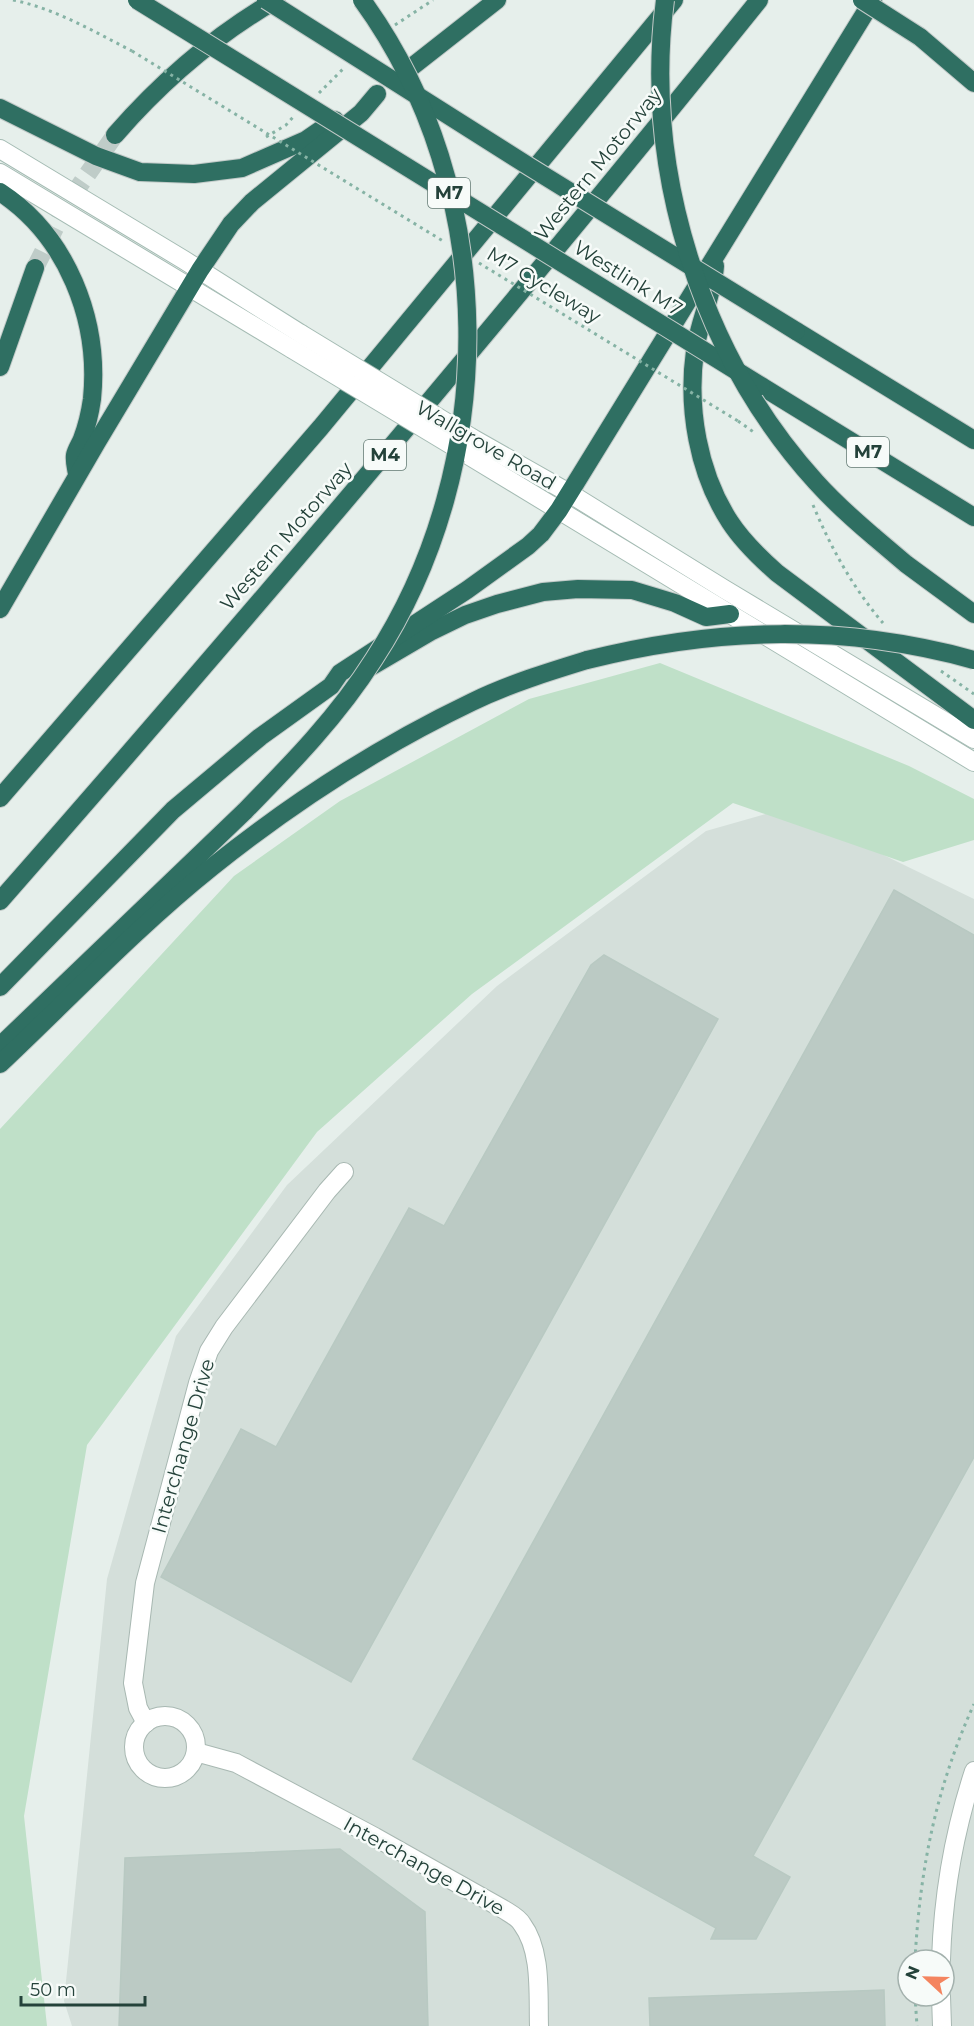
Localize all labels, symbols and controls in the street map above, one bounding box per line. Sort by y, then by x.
street label: Western Motorway [529,83,667,245]
road number: M7 [428,178,470,208]
street label: Westlink M7 [569,235,687,321]
street label: M7 Cycleway [483,242,605,328]
street label: Wallgrove Road [412,395,560,495]
road number: M7 [847,437,889,467]
road number: M4 [364,440,406,470]
street label: Western Motorway [215,457,357,615]
street label: Interchange Drive [147,1356,219,1536]
street label: Interchange Drive [339,1812,509,1920]
north arrow [896,1948,956,2008]
text: N [901,1963,924,1982]
scale bar [21,1969,146,2007]
text: 50 m [30,1979,76,2001]

